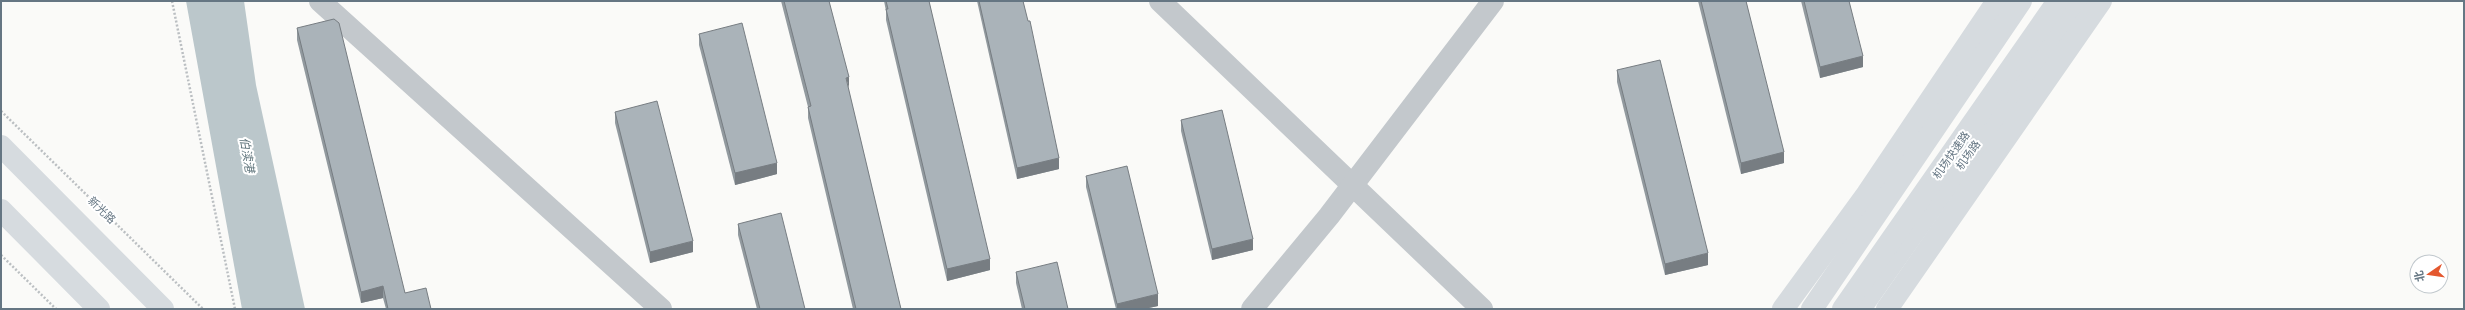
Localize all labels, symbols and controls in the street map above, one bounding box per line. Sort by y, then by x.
street label: 机场快速路 [1930,129,1972,181]
water label: 伯渎港 [237,136,257,176]
street label: 机场路 [1954,138,1982,172]
street label: 新光路 [86,194,118,226]
north arrow [2409,254,2449,294]
text: 北 [2412,270,2426,283]

